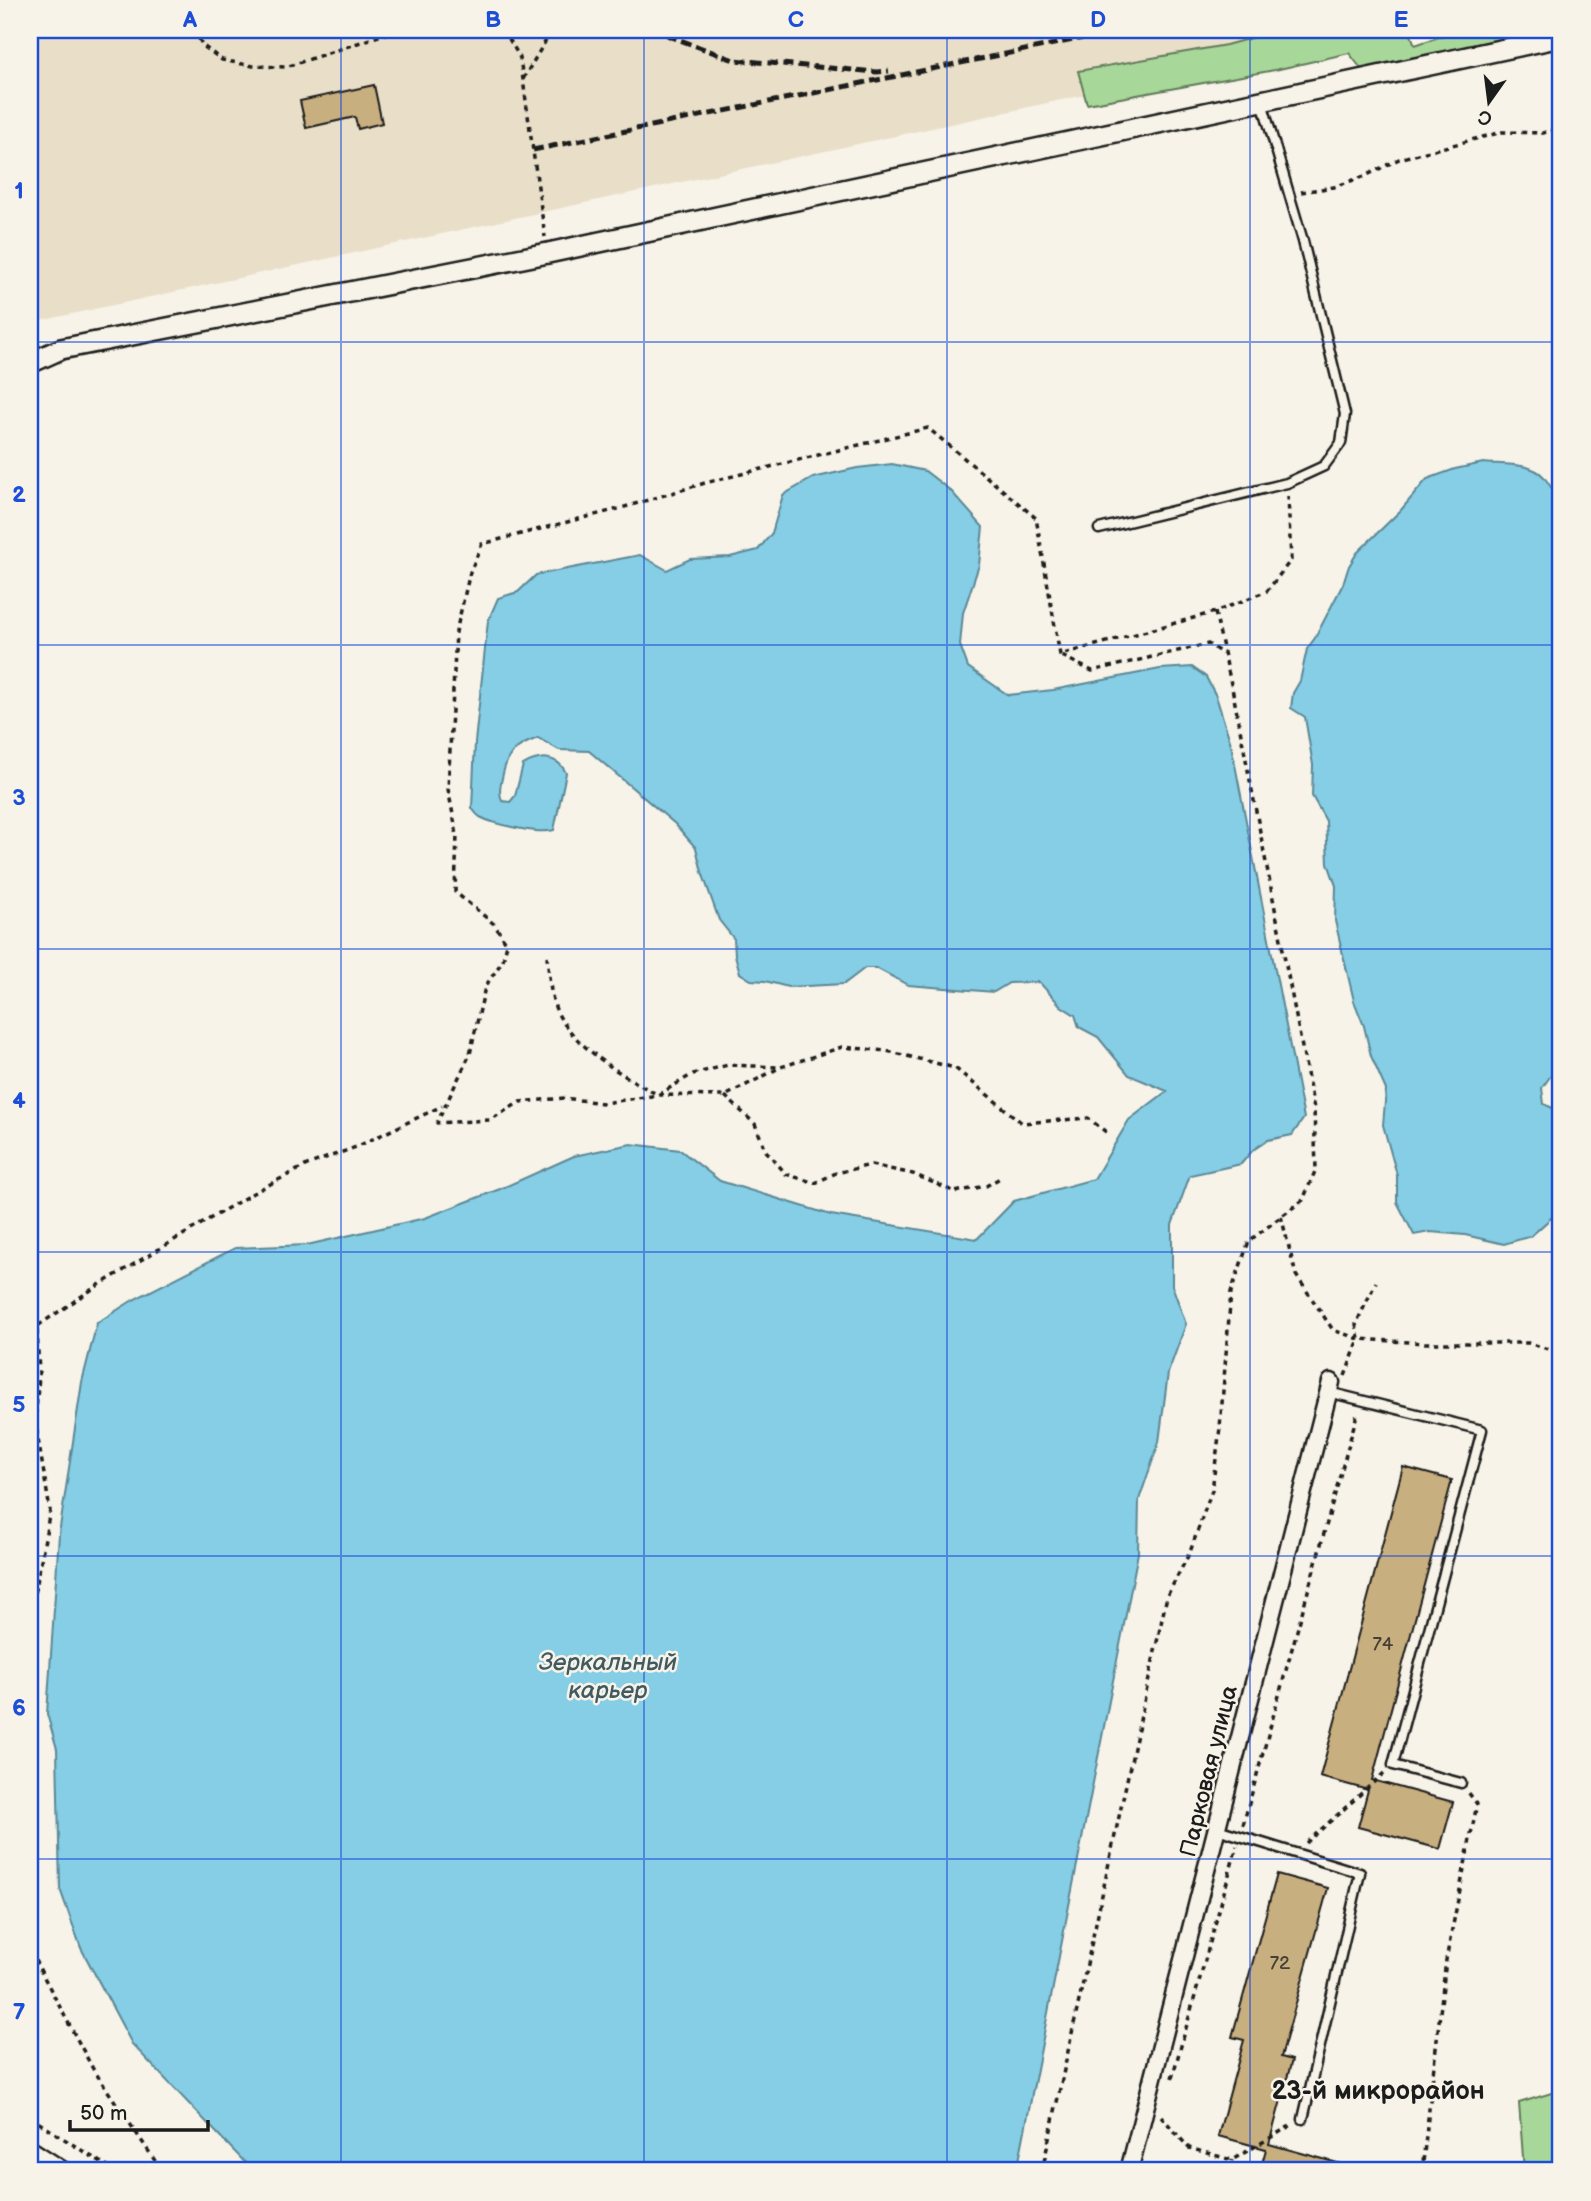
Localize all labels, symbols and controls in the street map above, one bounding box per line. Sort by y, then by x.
text: A [182,6,198,34]
text: B [485,6,501,34]
text: C [788,6,804,34]
text: D [1090,6,1106,34]
text: E [1394,6,1409,34]
north arrow [1454,66,1524,136]
text: С [1476,104,1494,130]
text: 1 [14,177,24,205]
text: 2 [12,481,26,509]
text: 3 [12,784,26,812]
text: 4 [12,1087,26,1115]
text: 5 [12,1391,26,1419]
house number: 74 [1373,1633,1394,1656]
water label: Зеркальный карьер [539,1648,677,1705]
street label: Парковая улица [1174,1682,1244,1860]
text: 6 [12,1694,26,1722]
house number: 72 [1270,1952,1291,1975]
text: 7 [13,1998,26,2026]
district label: 23-й микрорайон [1271,2076,1485,2107]
scale bar [70,2089,208,2133]
text: 50 m [80,2101,127,2126]

